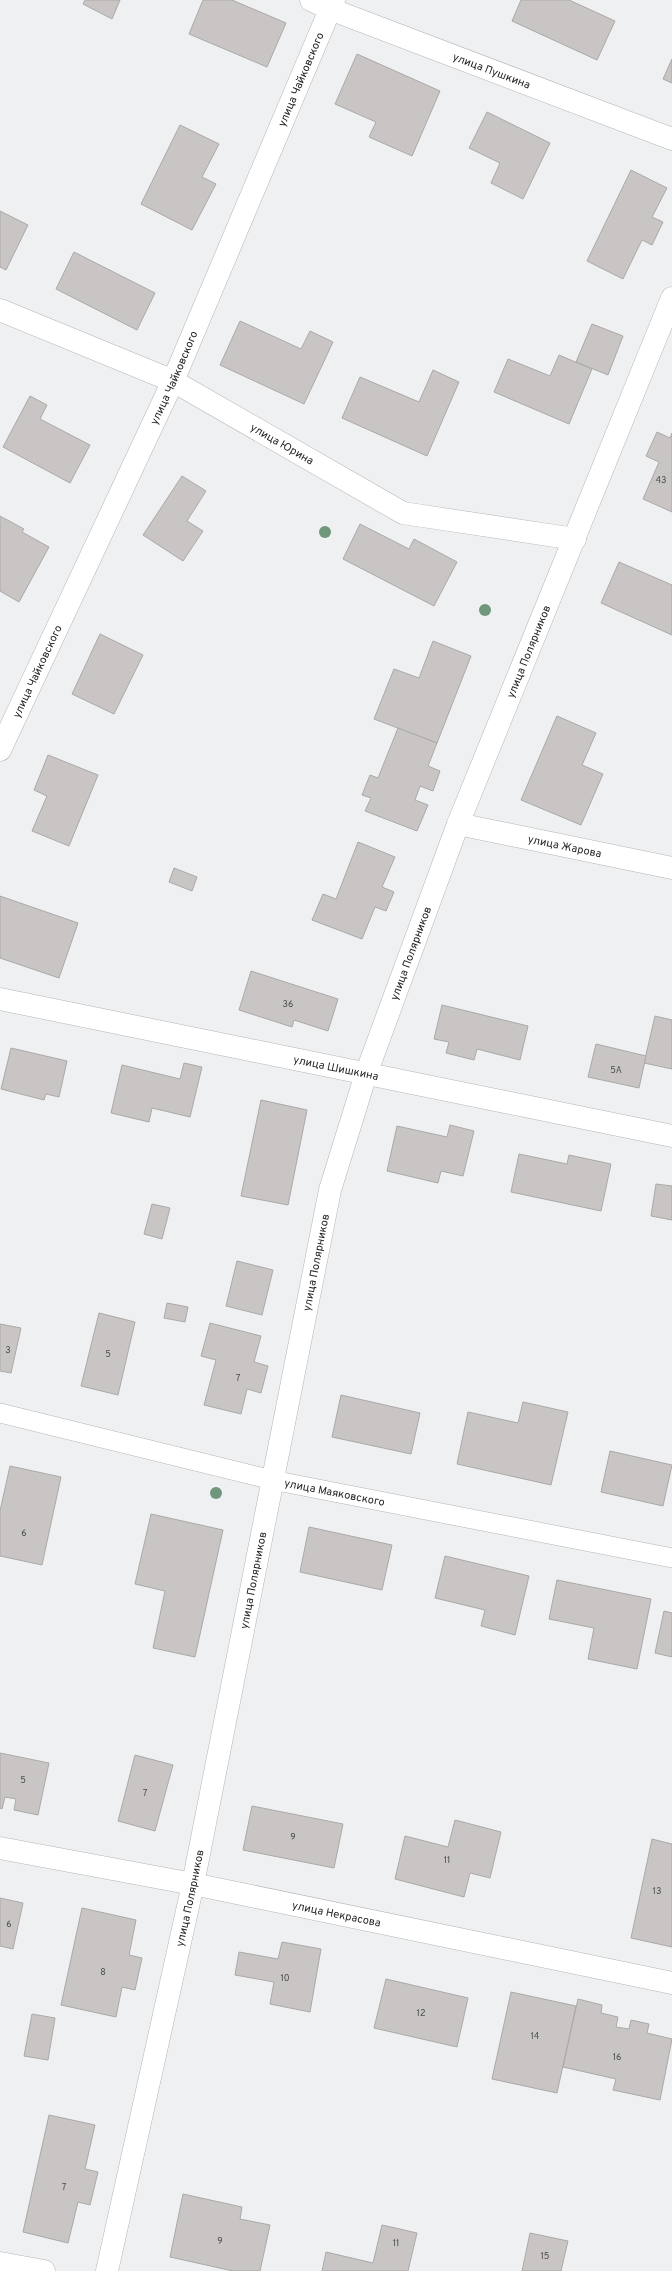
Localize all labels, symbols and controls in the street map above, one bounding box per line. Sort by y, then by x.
street label: улица Чайковского [275,30,328,129]
street label: улица Пушкина [451,50,532,93]
street label: улица Чайковского [148,329,201,427]
street label: улица Юрина [247,421,316,468]
house number: 43 [655,475,667,486]
street label: улица Полярников [504,603,554,700]
street label: улица Чайковского [10,623,66,720]
street label: улица Жарова [526,833,603,861]
street label: улица Полярников [388,905,435,1002]
house number: 36 [283,999,293,1010]
street label: улица Шишкина [292,1053,380,1084]
house number: 5А [610,1065,622,1076]
street label: улица Полярников [300,1213,333,1313]
house number: 3 [5,1345,11,1356]
house number: 5 [105,1349,111,1360]
house number: 7 [236,1373,241,1384]
street label: улица Маяковского [283,1477,386,1510]
house number: 6 [21,1528,27,1539]
street label: улица Полярников [237,1531,270,1630]
house number: 5 [20,1775,26,1786]
house number: 7 [143,1788,148,1799]
house number: 9 [290,1832,296,1843]
street label: улица Полярников [173,1848,208,1948]
house number: 11 [444,1855,450,1866]
house number: 13 [653,1886,661,1897]
street label: улица Некрасова [291,1899,382,1931]
house number: 6 [6,1919,12,1930]
house number: 8 [100,1967,106,1978]
house number: 10 [280,1973,290,1984]
house number: 12 [417,2008,425,2019]
house number: 14 [531,2031,540,2042]
house number: 16 [613,2052,621,2063]
house number: 7 [62,2182,67,2193]
house number: 9 [217,2236,223,2247]
house number: 11 [393,2238,399,2249]
house number: 15 [541,2251,549,2262]

